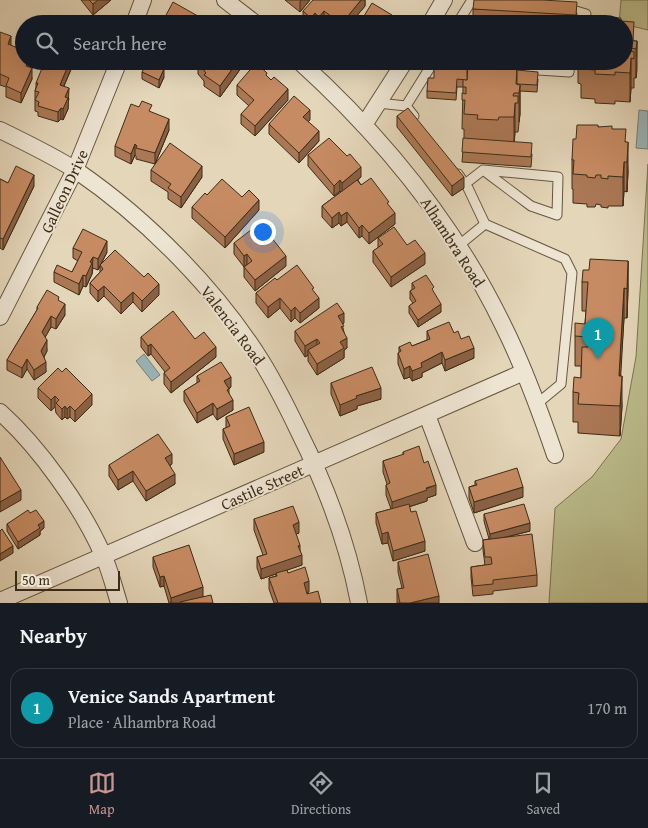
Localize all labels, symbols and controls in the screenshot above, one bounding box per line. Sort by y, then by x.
search box [15,15,633,70]
icon: search [33,29,61,57]
text: Search here [73,29,167,57]
street label: Galleon Drive [34,145,94,237]
street label: Alhambra Road [415,192,491,292]
your location [250,219,276,245]
street label: Valencia Road [195,280,271,370]
pin: 1 [582,318,614,359]
street label: Castile Street [217,458,308,516]
scale bar [15,568,120,591]
text: 50 m [22,570,50,590]
text: Nearby [20,620,87,651]
text: Venice Sands Apartment [68,682,275,710]
text: 1 [33,696,41,720]
text: 170 m [587,696,627,720]
text: Place · Alhambra Road [68,710,216,734]
tab: Map [88,769,116,819]
tab: Directions [291,769,351,819]
tab: Saved [526,769,560,819]

